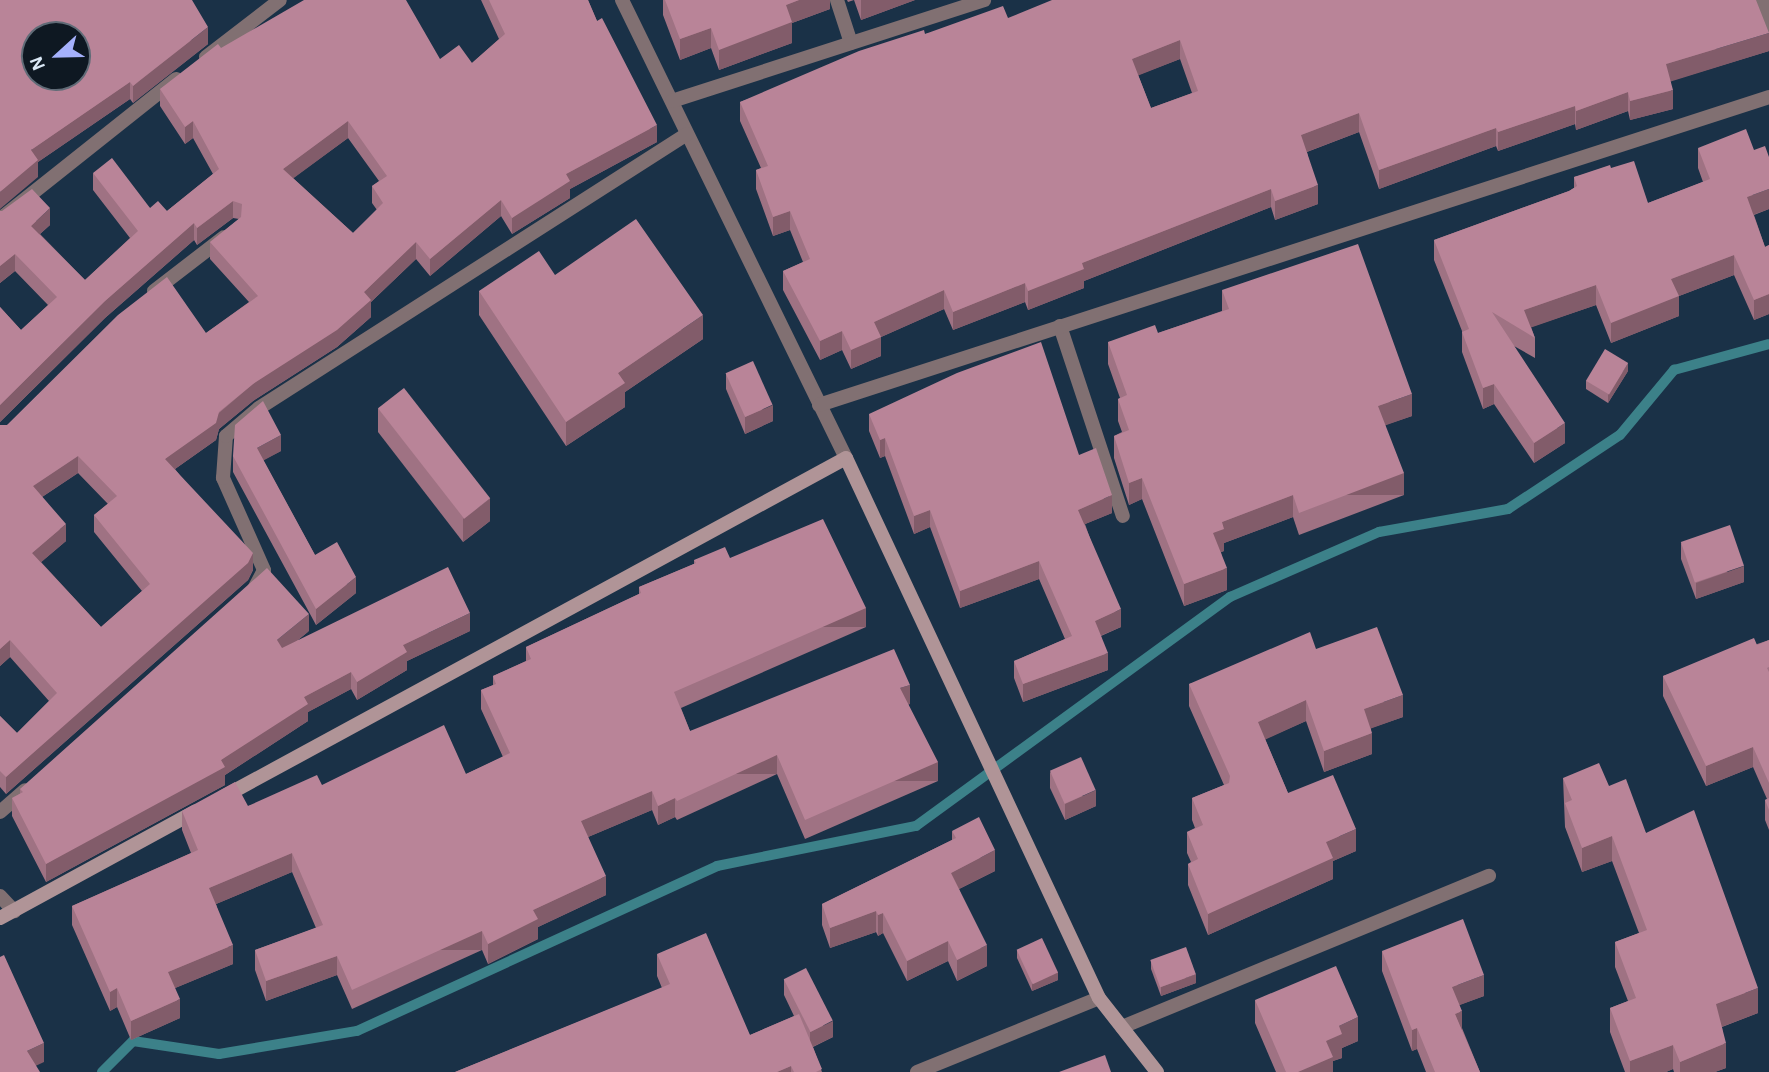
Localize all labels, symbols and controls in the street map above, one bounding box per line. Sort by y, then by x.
north arrow [21,21,91,91]
text: N [27,54,49,73]

